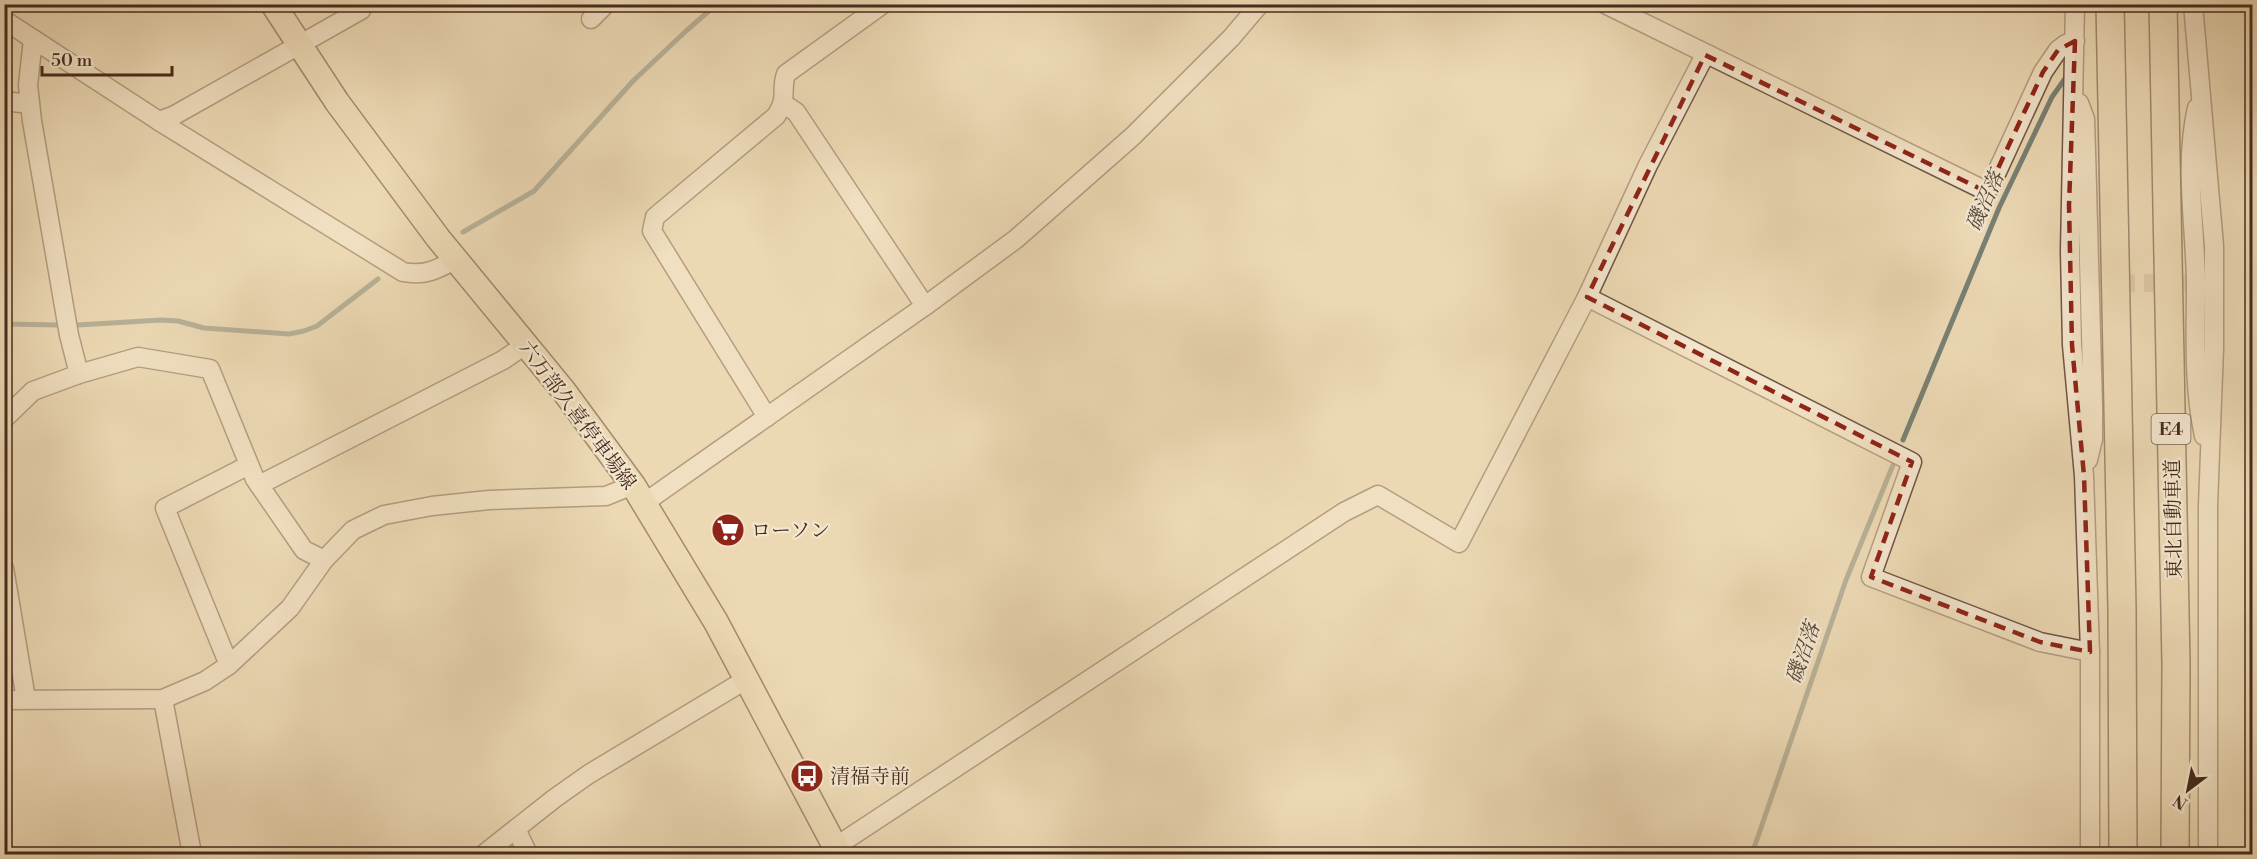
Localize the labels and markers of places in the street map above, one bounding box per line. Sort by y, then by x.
supermarket icon: ローソン [710,512,746,548]
place label: ローソン [751,519,830,544]
bus stop icon: 清福寺前 [789,758,825,794]
place label: 清福寺前 [830,765,910,790]

